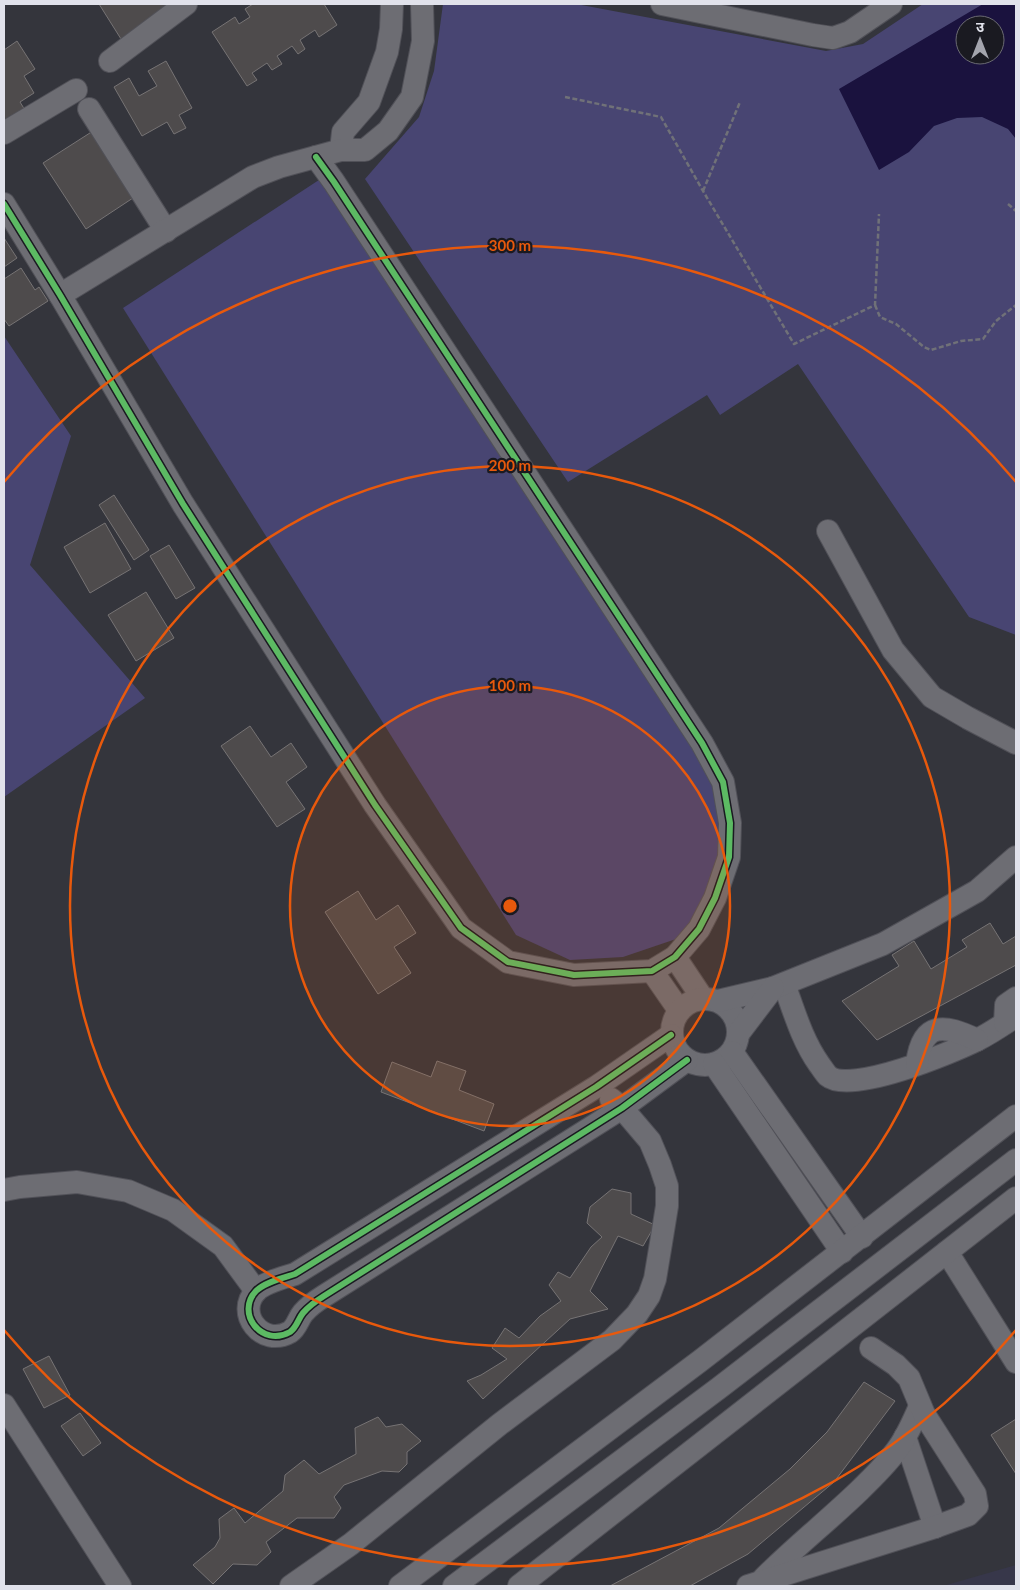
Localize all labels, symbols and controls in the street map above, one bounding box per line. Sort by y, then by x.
north arrow [955,15,1005,65]
text: उ [976,18,985,35]
text: 300 m [489,236,531,254]
text: 200 m [489,456,531,474]
text: 100 m [489,676,531,694]
centre of rings [501,897,519,915]

